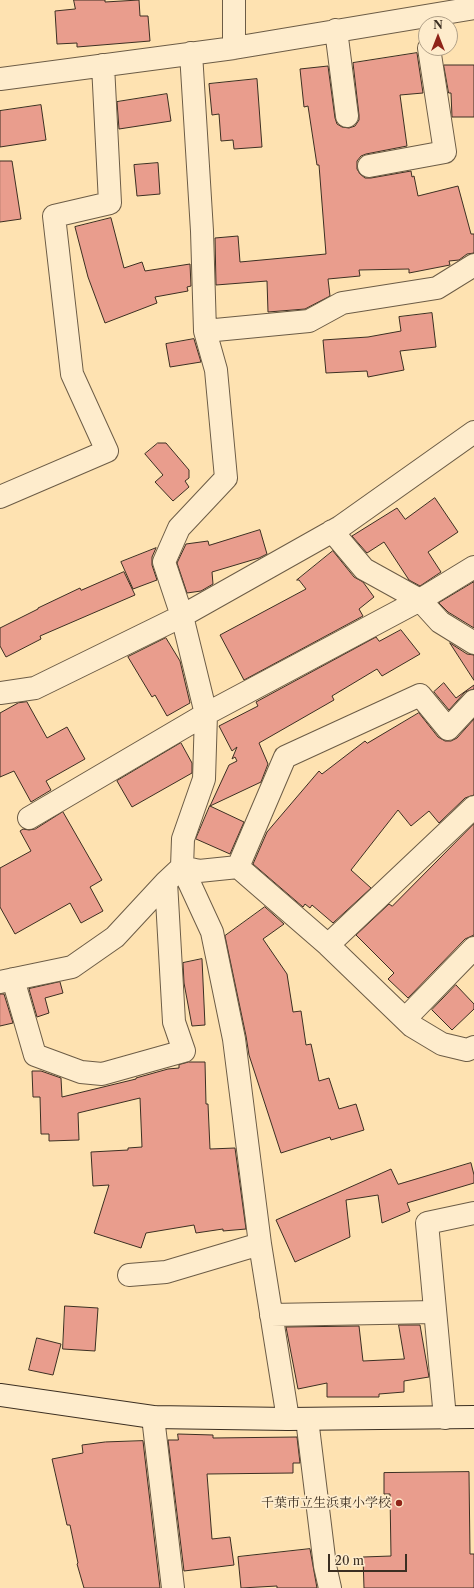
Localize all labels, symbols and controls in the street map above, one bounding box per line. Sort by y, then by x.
north arrow [418,16,458,56]
text: N [433,18,443,32]
place label: 千葉市立生浜東小学校 [261,1495,391,1511]
marker: 千葉市立生浜東小学校 [394,1498,404,1508]
scale bar [330,1546,409,1572]
text: 20 m [335,1553,364,1568]

